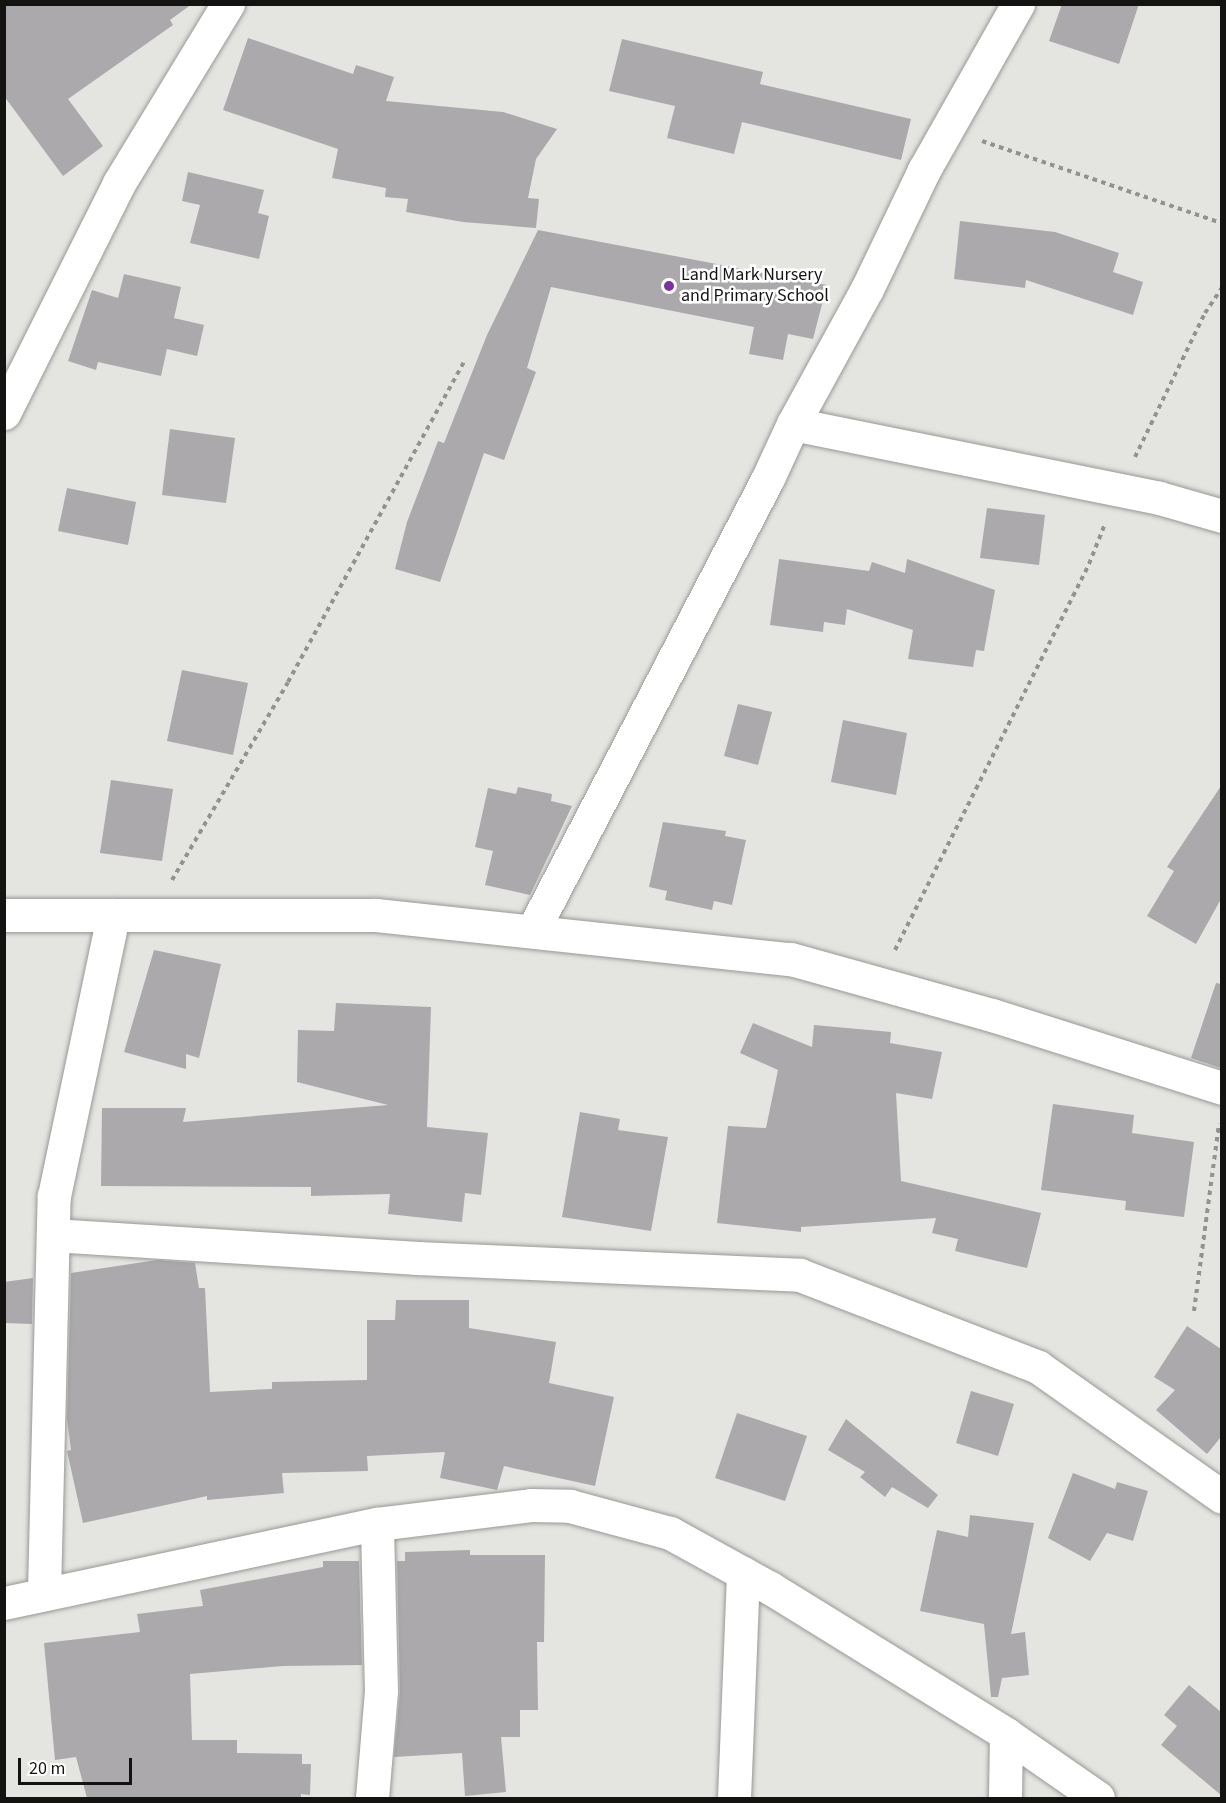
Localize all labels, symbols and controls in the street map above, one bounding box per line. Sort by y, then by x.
place label: Land Mark Nursery and Primary School [681,265,829,308]
marker: Land Mark Nursery and Primary School [662,279,676,293]
scale bar [21,1746,135,1784]
text: 20 m [29,1756,65,1781]

